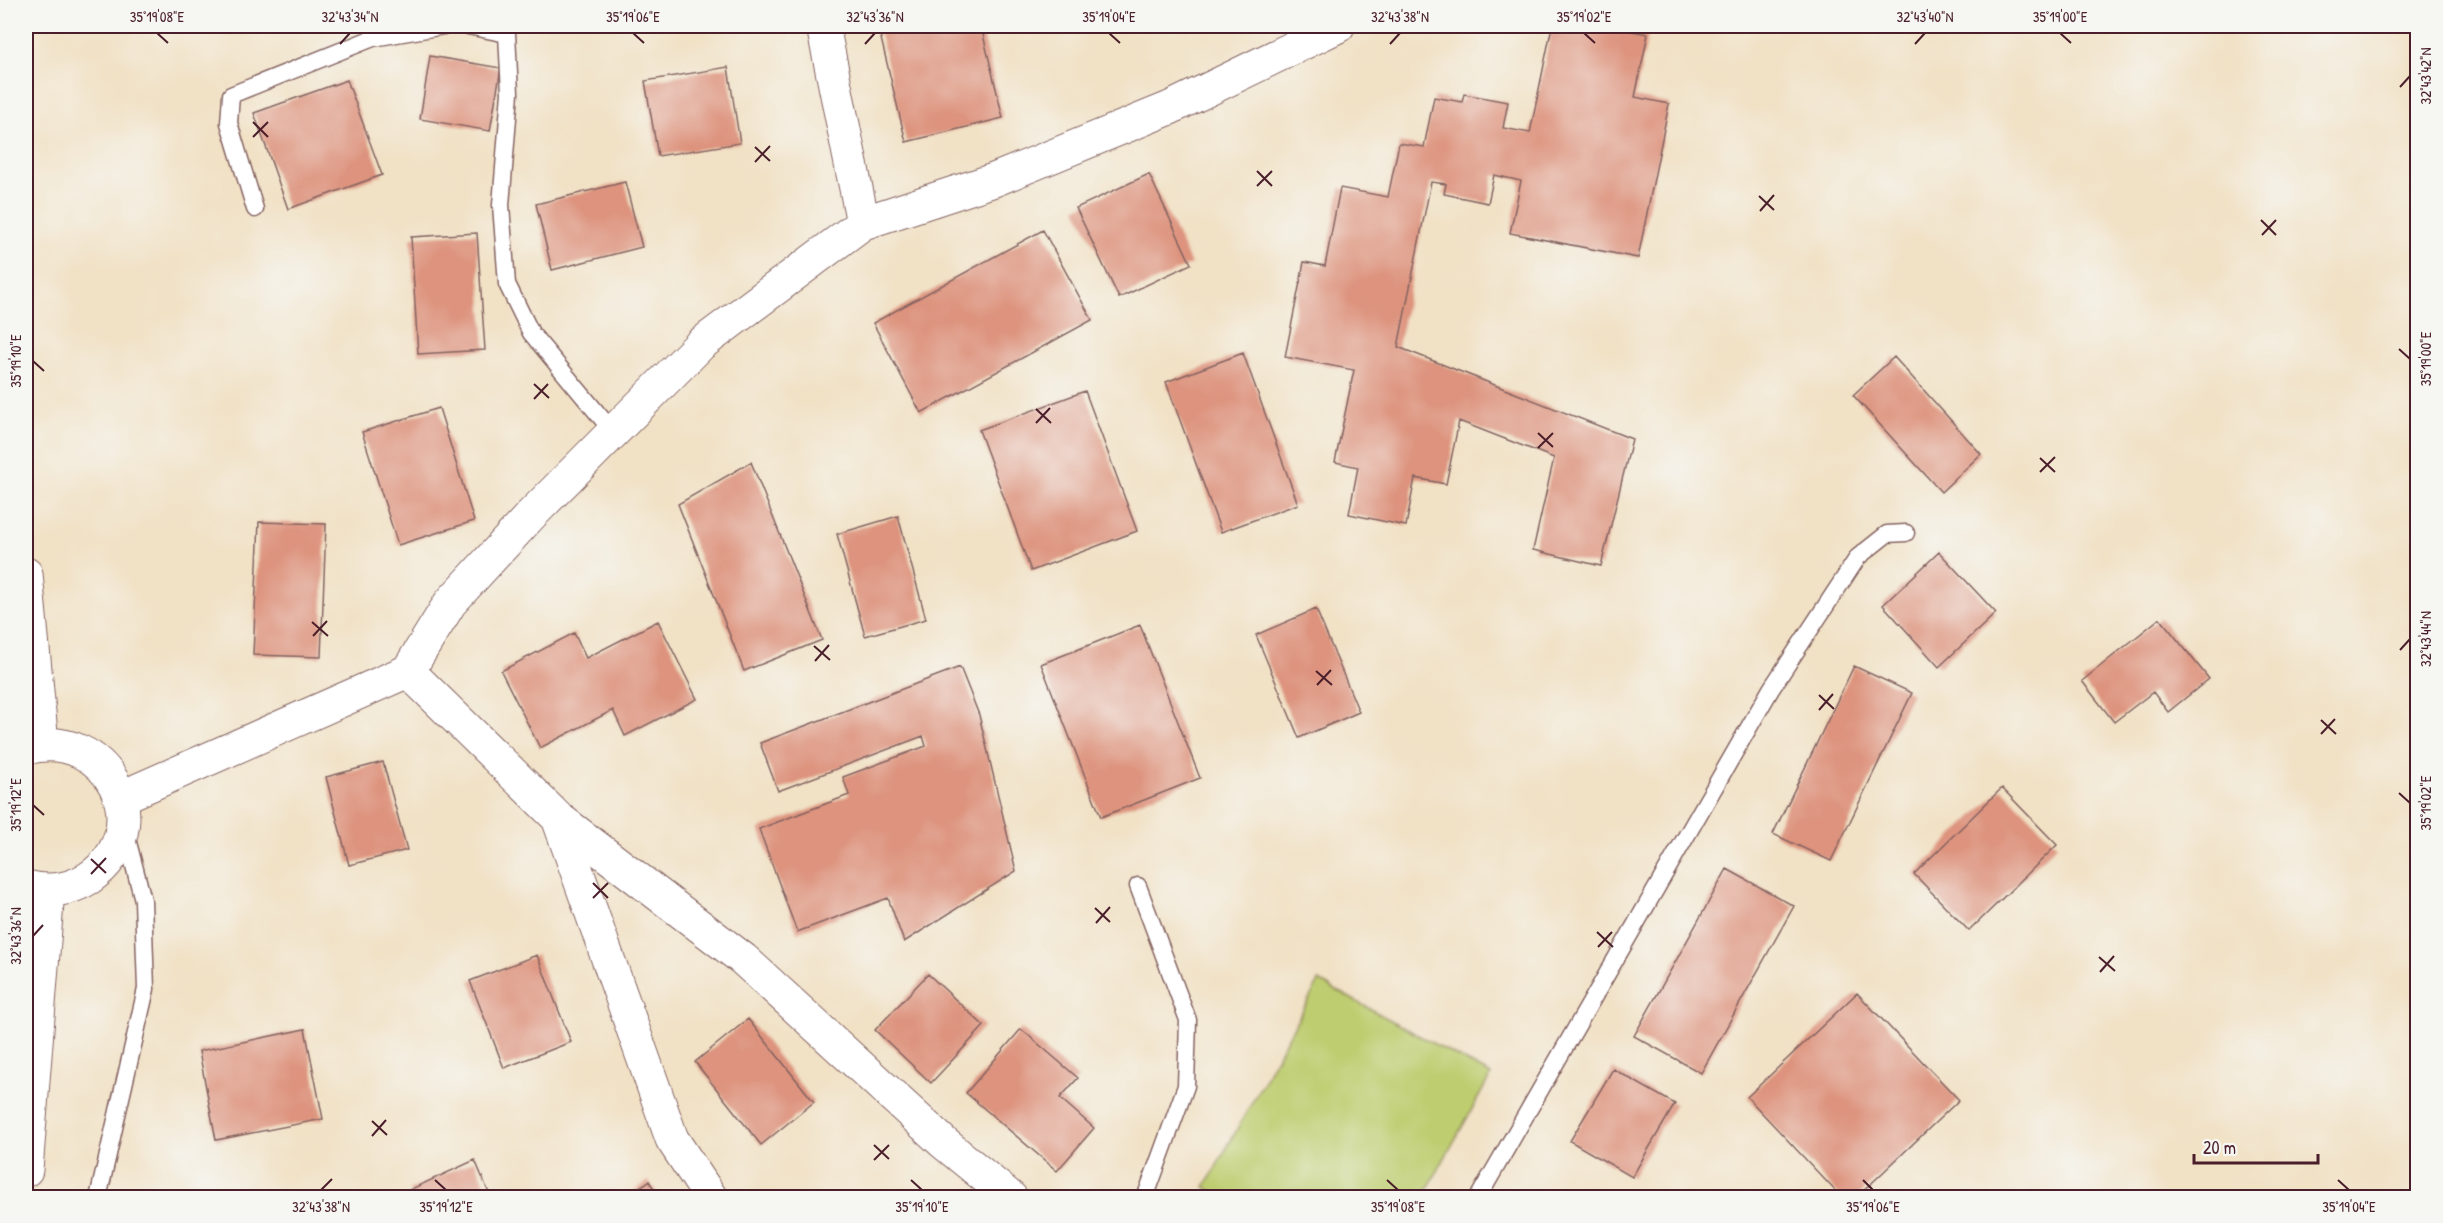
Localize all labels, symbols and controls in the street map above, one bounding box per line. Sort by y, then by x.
text: 35°19'08"E [130,6,185,27]
text: 32°43'34"N [322,6,378,27]
text: 35°19'06"E [606,6,660,27]
text: 32°43'36"N [846,6,904,27]
text: 35°19'04"E [1082,6,1136,27]
text: 32°43'38"N [1371,6,1429,27]
text: 35°19'02"E [1557,6,1612,27]
text: 32°43'40"N [1897,6,1953,27]
text: 35°19'00"E [2033,6,2088,27]
text: 32°43'42"N [2415,47,2436,105]
text: 35°19'00"E [2415,331,2436,386]
text: 35°19'10"E [5,334,26,388]
text: 32°43'44"N [2415,611,2436,667]
text: 35°19'02"E [2415,775,2436,830]
text: 35°19'12"E [5,778,26,832]
text: 32°43'36"N [5,907,26,965]
scale bar [2194,1127,2318,1165]
text: 20 m [2203,1135,2236,1160]
text: 32°43'38"N [292,1196,350,1217]
text: 35°19'12"E [419,1196,473,1217]
text: 35°19'10"E [895,1196,949,1217]
text: 35°19'08"E [1371,1196,1426,1217]
text: 35°19'06"E [1846,1196,1900,1217]
text: 35°19'04"E [2322,1196,2376,1217]

